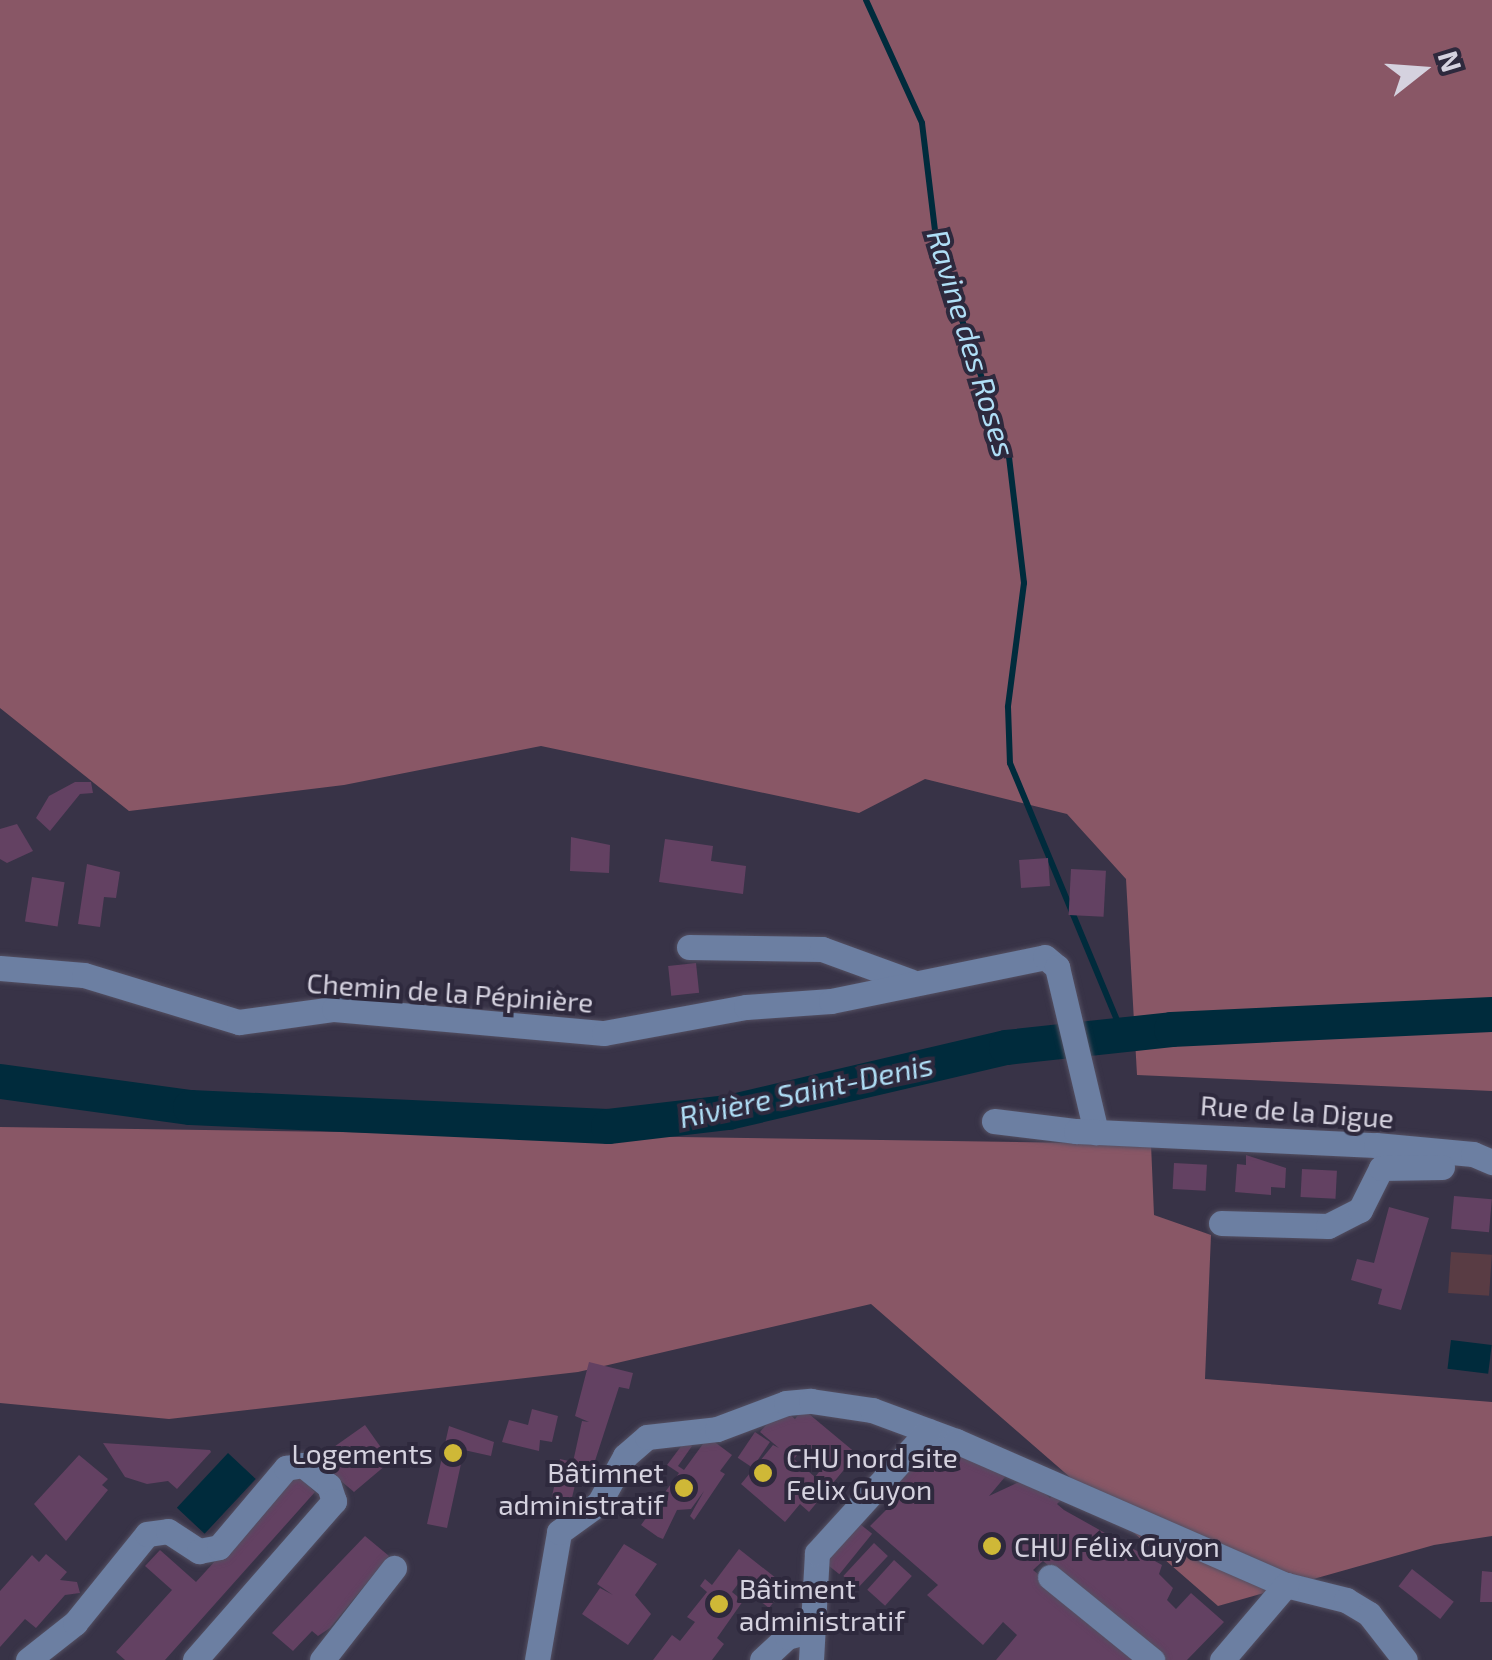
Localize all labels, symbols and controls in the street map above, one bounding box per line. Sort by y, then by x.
north arrow [1372,20,1472,120]
text: N [1431,47,1470,76]
water label: Ravine des Roses [920,225,1024,461]
street label: Chemin de la Pépinière [306,965,594,1019]
water label: Rivière Saint-Denis [676,1045,936,1135]
street label: Rue de la Digue [1199,1087,1395,1135]
place label: Logements [291,1436,433,1470]
place label: CHU nord site Felix Guyon [786,1440,958,1506]
marker: Logements [442,1442,464,1464]
place label: Bâtimnet administratif [498,1455,664,1521]
marker: CHU nord site Felix Guyon [750,1460,776,1486]
marker: Bâtimnet administratif [673,1477,695,1499]
place label: CHU Félix Guyon [1014,1529,1220,1563]
marker: CHU Félix Guyon [979,1533,1005,1559]
place label: Bâtiment administratif [739,1571,905,1637]
marker: Bâtiment administratif [708,1593,730,1615]

